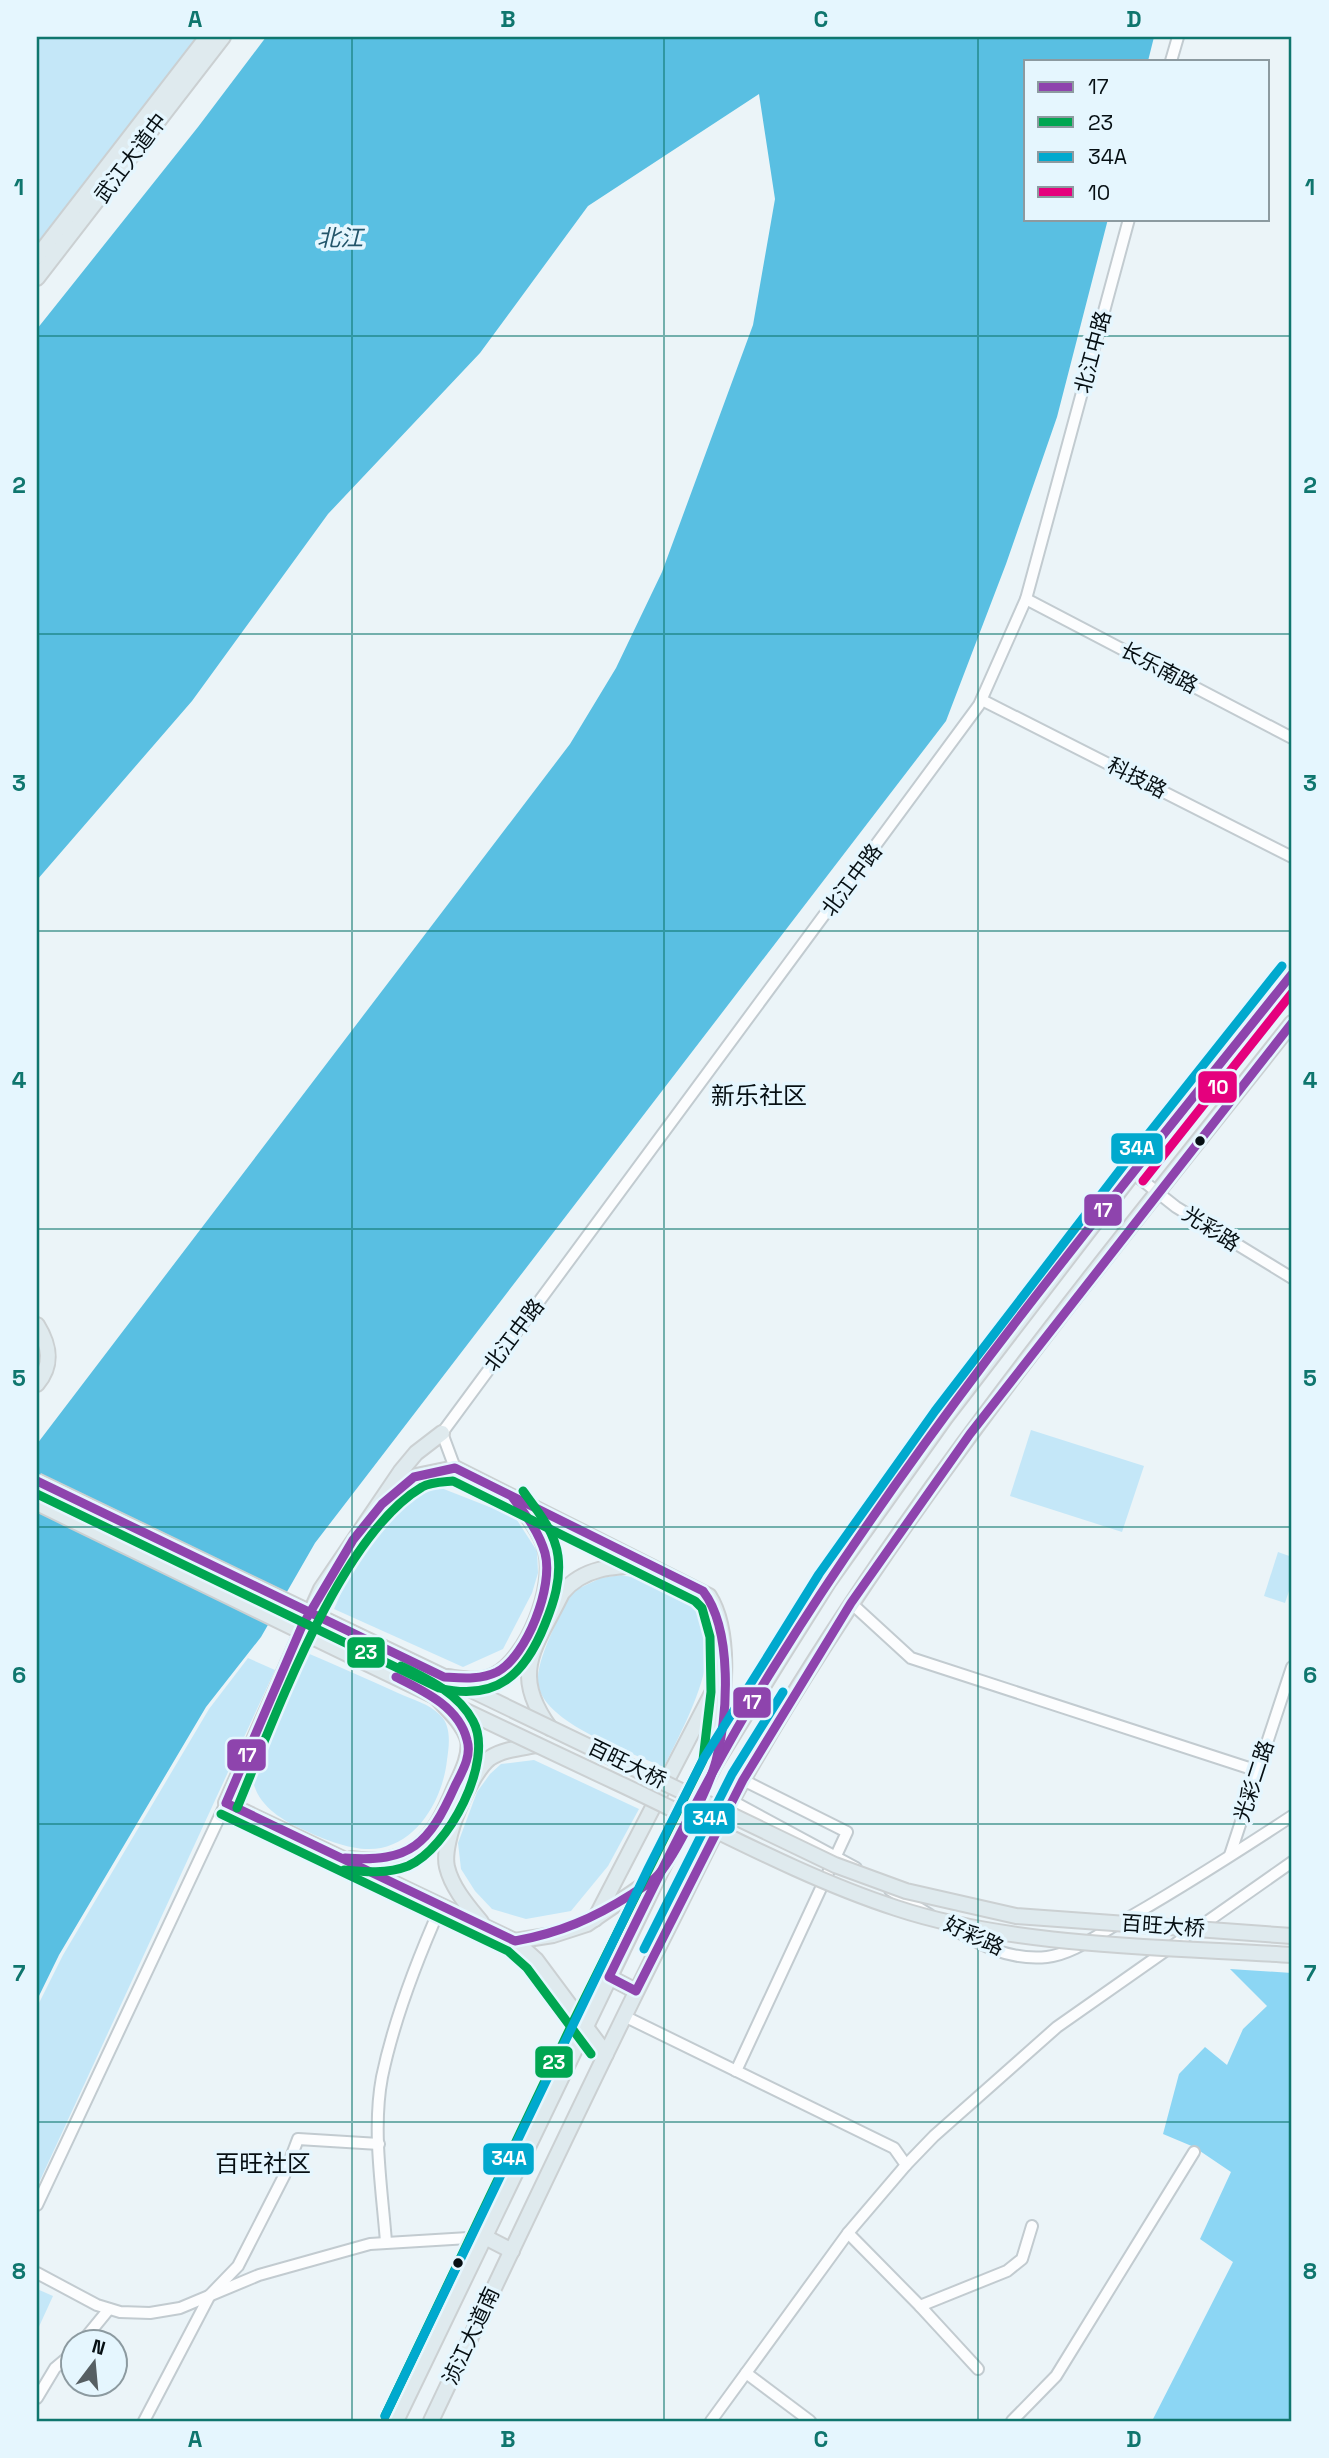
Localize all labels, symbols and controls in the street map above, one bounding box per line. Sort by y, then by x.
text: A [188,4,203,34]
text: B [500,4,516,34]
text: C [814,4,828,34]
text: D [1126,4,1142,34]
legend [1024,60,1270,220]
text: 17 [1088,73,1109,100]
street label: 武江大道中 [88,108,173,208]
text: 23 [1088,109,1113,136]
text: 34A [1088,143,1127,170]
text: 1 [14,172,24,202]
text: 1 [1305,172,1315,202]
text: 10 [1088,179,1110,206]
water label: 北江 [317,223,366,253]
street label: 北江中路 [1069,308,1116,396]
text: 2 [12,470,26,500]
text: 2 [1303,470,1317,500]
street label: 长乐南路 [1116,636,1203,699]
street label: 科技路 [1103,751,1171,804]
text: 3 [12,768,26,798]
text: 3 [1303,768,1317,798]
street label: 北江中路 [816,838,888,921]
text: 4 [12,1065,27,1095]
text: 4 [1303,1065,1318,1095]
line badge: 10 [1197,1070,1238,1104]
text: 10 [1208,1075,1228,1100]
district label: 新乐社区 [711,1080,807,1111]
line badge: 34A [1110,1132,1164,1165]
unlabelled marker [1193,1134,1207,1148]
text: 34A [1119,1136,1155,1161]
line badge: 17 [1083,1193,1123,1227]
text: 17 [1093,1198,1113,1223]
street label: 光彩路 [1178,1200,1245,1257]
street label: 北江中路 [478,1293,550,1376]
text: 5 [12,1363,26,1393]
text: 5 [1303,1363,1317,1393]
line badge: 23 [346,1636,386,1669]
text: 23 [355,1640,377,1665]
text: 6 [12,1660,26,1690]
text: 6 [1303,1660,1317,1690]
line badge: 17 [732,1686,772,1719]
text: 17 [742,1690,762,1715]
street label: 百旺大桥 [584,1733,671,1794]
street label: 光彩二路 [1228,1737,1279,1825]
line badge: 17 [226,1738,267,1772]
text: 17 [237,1743,257,1768]
line badge: 34A [683,1802,736,1835]
text: 34A [692,1806,728,1831]
street label: 百旺大桥 [1120,1909,1206,1942]
street label: 好彩路 [940,1910,1008,1961]
text: 7 [13,1958,26,1988]
text: 7 [1304,1958,1317,1988]
line badge: 23 [534,2045,574,2079]
text: 23 [543,2050,565,2075]
line badge: 34A [482,2142,535,2176]
text: 34A [491,2146,527,2171]
district label: 百旺社区 [215,2148,311,2179]
text: 8 [12,2256,26,2286]
unlabelled marker [451,2256,465,2270]
text: 8 [1303,2256,1317,2286]
street label: 浈江大道南 [436,2283,505,2389]
north arrow [60,2328,130,2398]
text: N [89,2333,108,2361]
text: A [188,2424,203,2454]
text: B [500,2424,516,2454]
text: C [814,2424,828,2454]
text: D [1126,2424,1142,2454]

